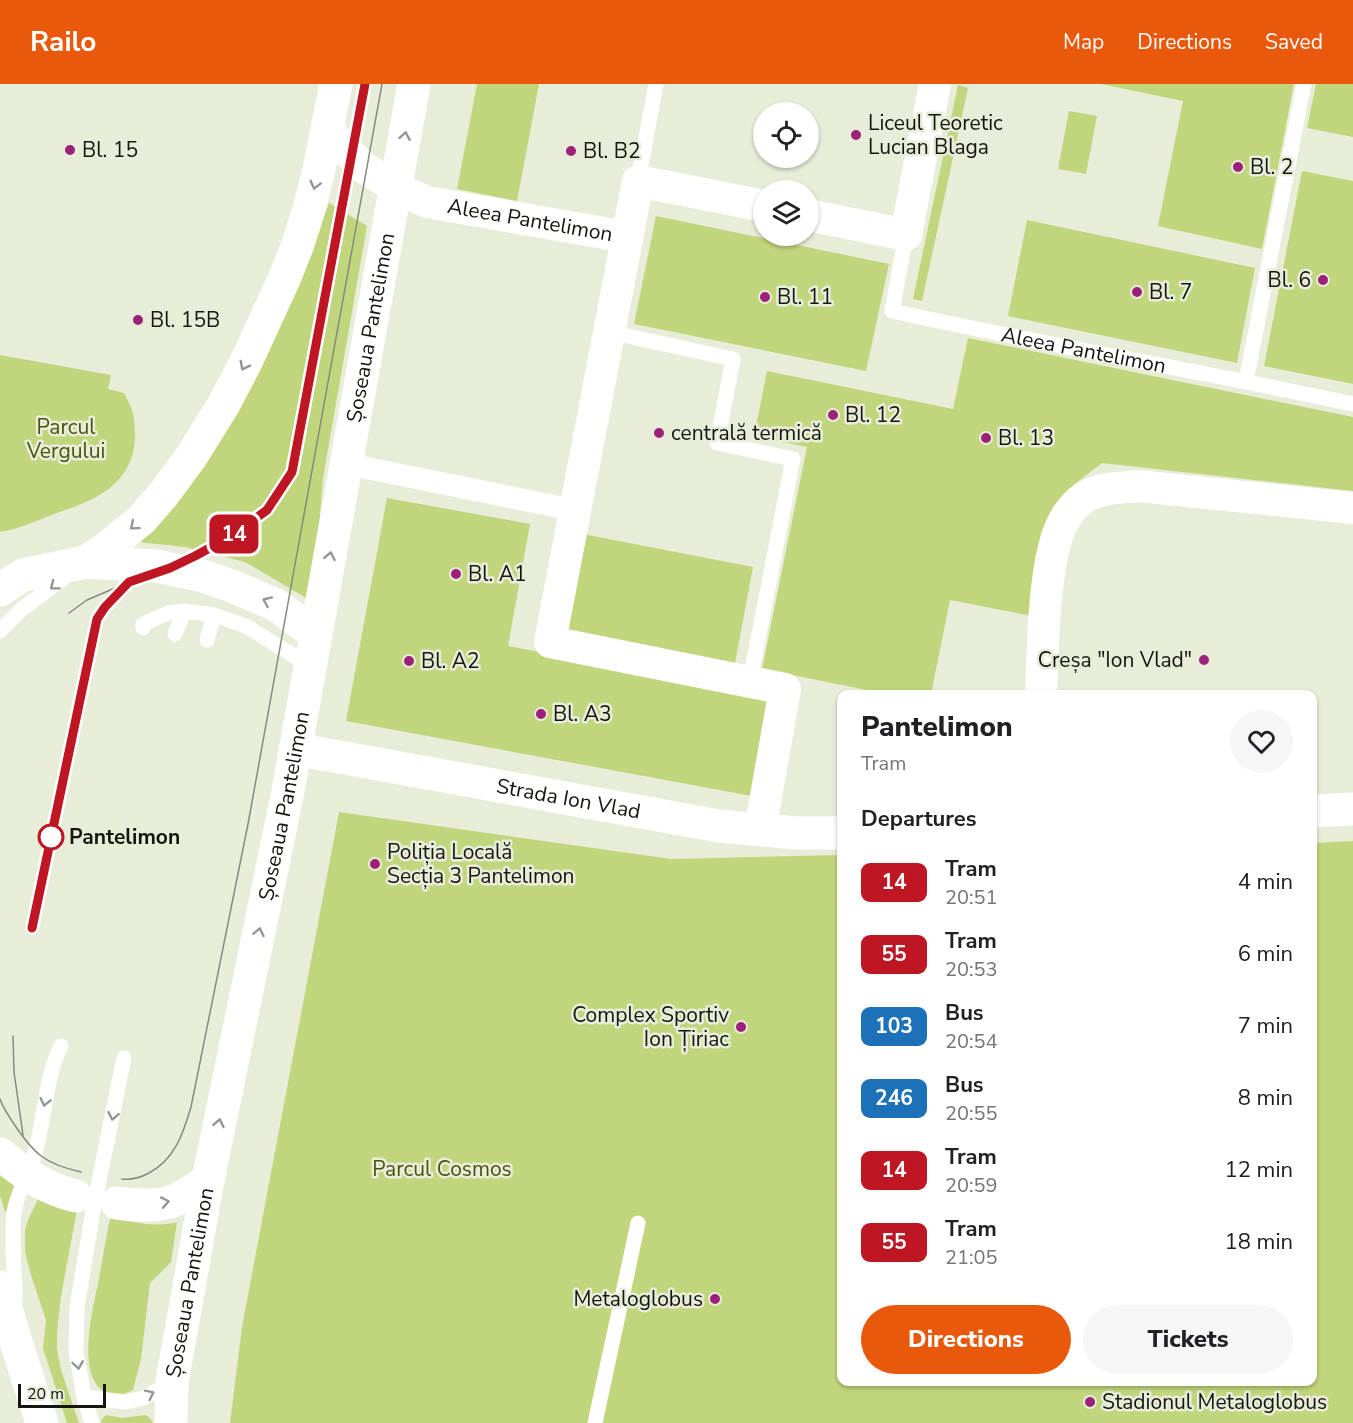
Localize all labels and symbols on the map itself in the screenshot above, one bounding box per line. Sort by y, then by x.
place label: Liceul Teoretic Lucian Blaga [868,109,1003,161]
marker: Liceul Teoretic Lucian Blaga [849,128,863,142]
one-way arrow [398,131,411,141]
place label: Bl. 15 [82,136,138,164]
place label: Bl. B2 [583,137,641,165]
marker: Bl. 15 [63,143,77,157]
marker: Bl. B2 [564,144,578,158]
place label: Bl. 2 [1250,153,1293,181]
marker: Bl. 2 [1231,160,1245,174]
one-way arrow [310,180,323,190]
street label: Aleea Pantelimon [445,192,615,248]
street label: Șoseaua Pantelimon [340,230,401,425]
place label: Bl. 6 [1268,266,1311,294]
marker: Bl. 6 [1316,273,1330,287]
place label: Bl. 7 [1149,278,1192,306]
place label: Bl. 11 [777,283,833,311]
marker: Bl. 7 [1130,285,1144,299]
marker: Bl. 11 [758,290,772,304]
place label: Bl. 15B [150,306,220,334]
marker: Bl. 15B [131,313,145,327]
street label: Aleea Pantelimon [999,320,1169,380]
one-way arrow [240,360,251,370]
place label: Bl. 12 [845,401,901,429]
marker: Bl. 12 [826,408,840,422]
park label: Parcul Vergului [26,413,105,465]
place label: centrală termică [671,419,822,447]
place label: Bl. 13 [998,424,1054,452]
marker: centrală termică [652,426,666,440]
marker: Bl. 13 [979,431,993,445]
line badge: 14 [207,514,261,554]
one-way arrow [130,519,141,530]
one-way arrow [323,551,336,561]
place label: Bl. A1 [468,560,527,588]
marker: Bl. A1 [449,567,463,581]
one-way arrow [49,578,60,589]
one-way arrow [262,597,273,609]
place label: Creșa "Ion Vlad" [1038,646,1192,674]
place label: Bl. A2 [421,647,480,675]
marker: Creșa "Ion Vlad" [1197,653,1211,667]
marker: Bl. A2 [402,654,416,668]
place label: Bl. A3 [553,700,612,728]
marker: Bl. A3 [534,707,548,721]
street label: Șoseaua Pantelimon [252,709,316,903]
street label: Strada Ion Vlad [494,772,643,826]
place label: Pantelimon [69,823,180,851]
marker: Pantelimon [38,824,64,850]
place label: Poliția Locală Secția 3 Pantelimon [387,838,575,890]
marker: Poliția Locală Secția 3 Pantelimon [368,857,382,871]
one-way arrow [252,927,265,937]
place label: Complex Sportiv Ion Țiriac [572,1001,729,1053]
marker: Complex Sportiv Ion Țiriac [734,1020,748,1034]
one-way arrow [39,1097,52,1107]
one-way arrow [107,1110,120,1120]
one-way arrow [212,1118,225,1128]
park label: Parcul Cosmos [372,1155,512,1183]
street label: Șoseaua Pantelimon [159,1185,220,1380]
one-way arrow [160,1196,170,1209]
place label: Metaloglobus [573,1285,703,1313]
marker: Metaloglobus [708,1292,722,1306]
one-way arrow [72,1361,84,1370]
scale bar [18,1381,106,1408]
place label: Stadionul Metaloglobus [1102,1388,1327,1416]
one-way arrow [143,1389,154,1401]
marker: Stadionul Metaloglobus [1083,1395,1097,1409]

